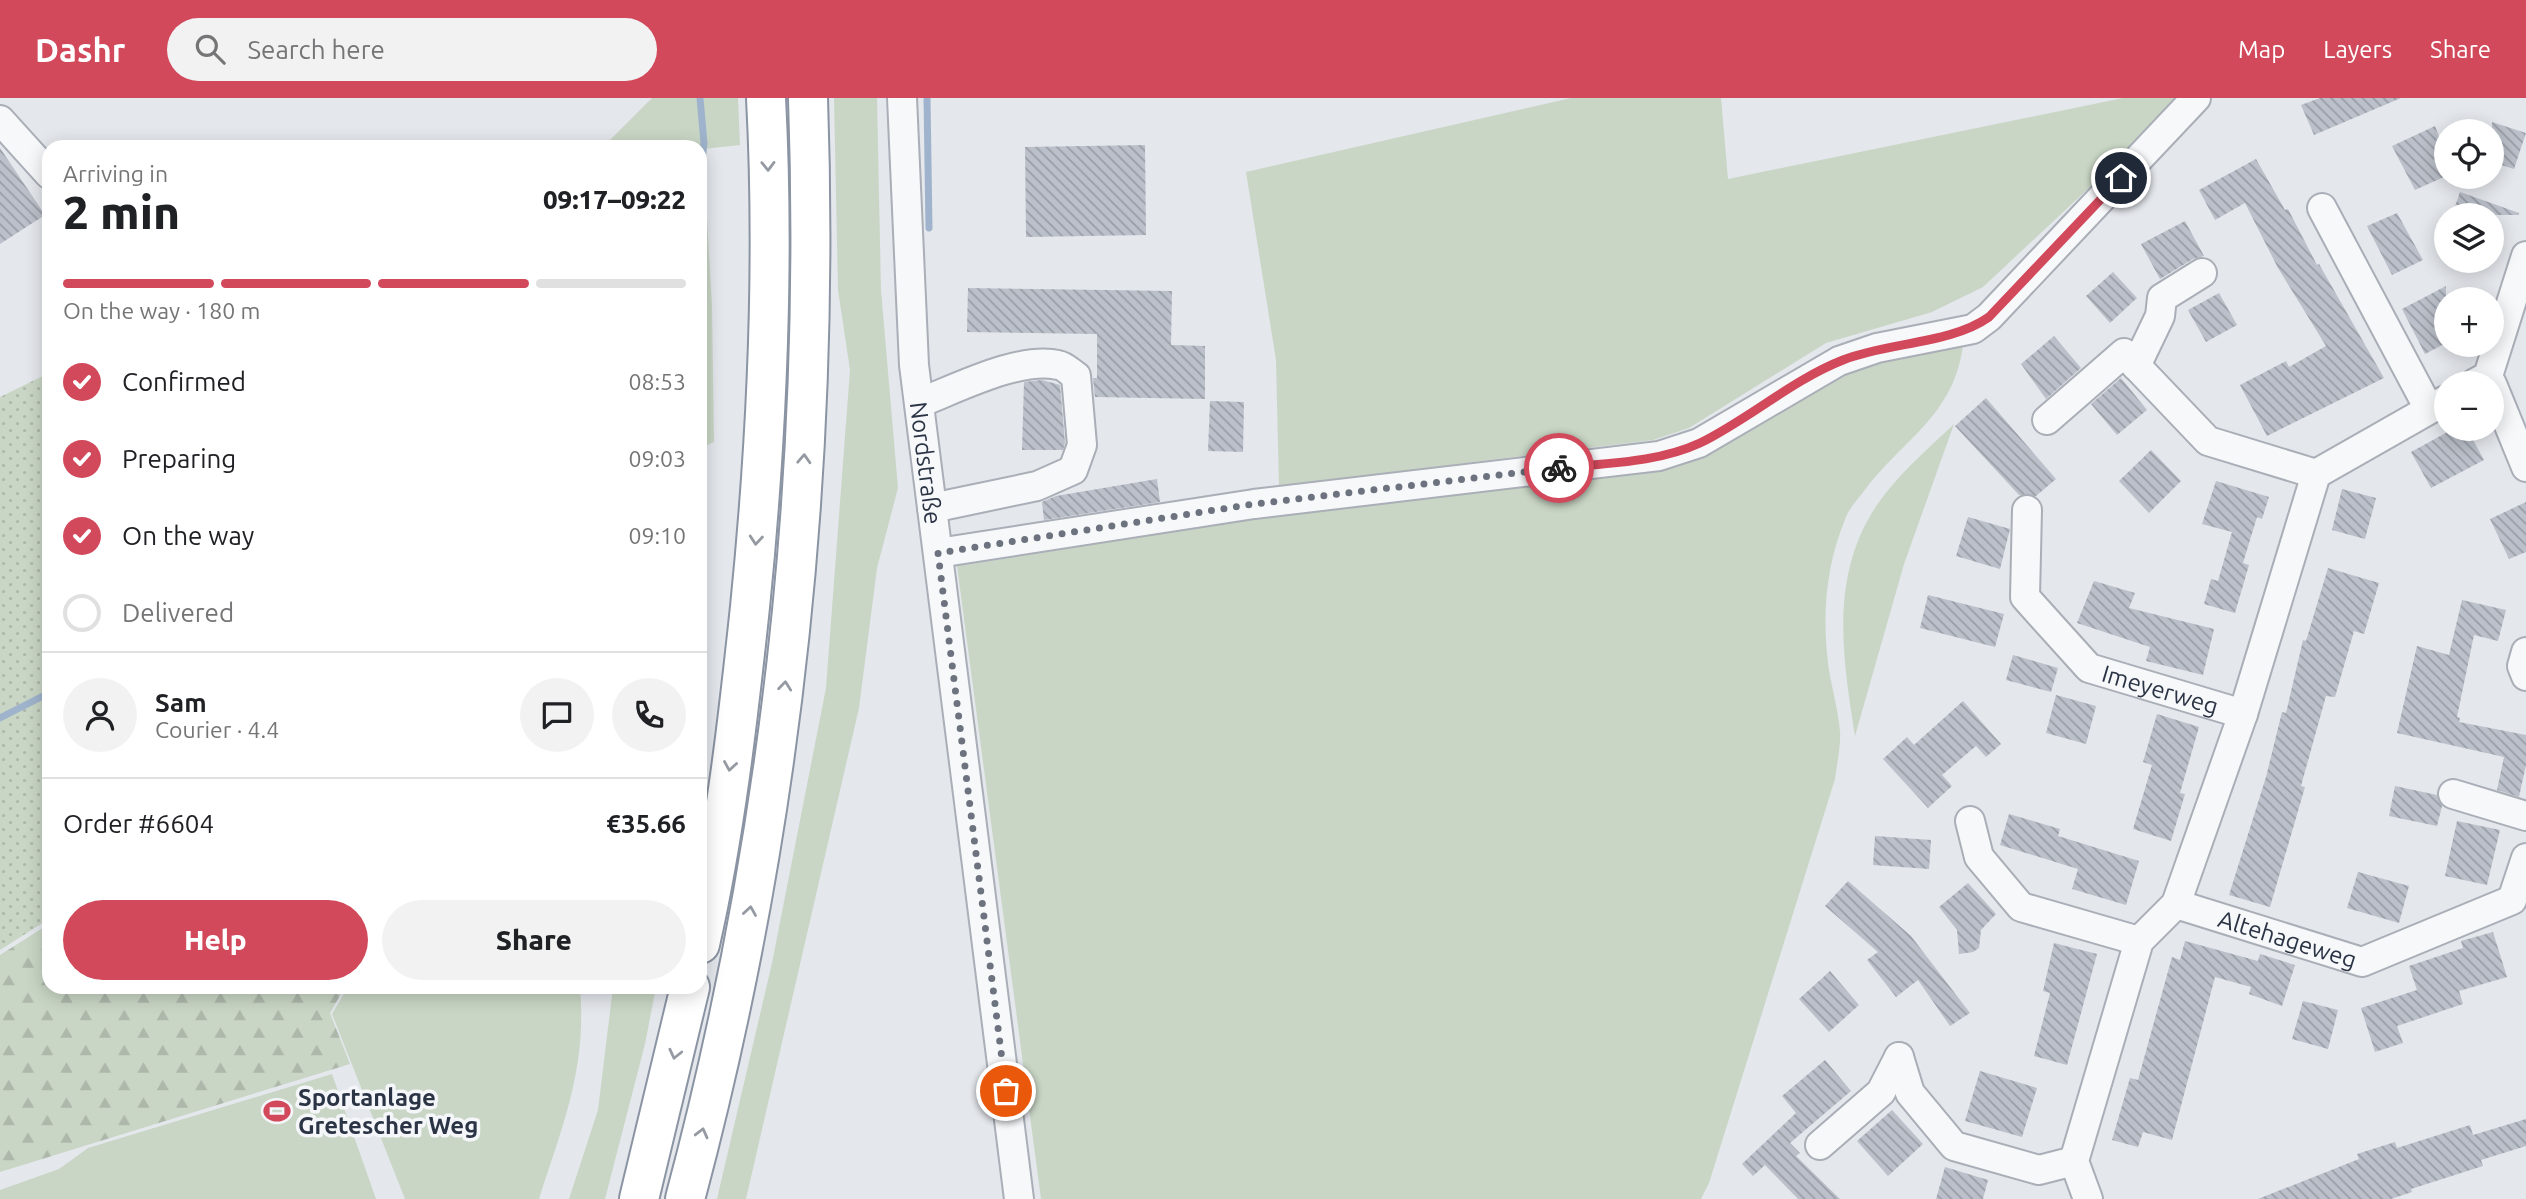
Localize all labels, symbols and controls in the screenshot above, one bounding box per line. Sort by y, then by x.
search box [167,18,657,81]
icon: search [191,30,229,68]
text: Dashr [35,31,125,68]
text: Search here [247,35,385,64]
text: Map [2238,36,2285,63]
text: Layers [2323,36,2392,63]
text: Share [2430,36,2491,63]
map controls [2434,119,2504,441]
button: locate [2434,119,2504,189]
pin [2091,148,2151,208]
icon: home [2102,159,2140,197]
text: Arriving in [63,161,168,186]
one-way arrow [760,161,776,172]
text: 09:17–09:22 [543,185,686,214]
text: 2 min [63,186,180,238]
button: layers [2434,203,2504,273]
button: + [2434,287,2504,357]
text: On the way · 180 m [63,298,260,323]
icon: check [63,363,101,401]
text: Confirmed [122,367,246,396]
text: 08:53 [628,369,686,394]
button: − [2434,371,2504,441]
street label: Nordstraße [905,400,947,526]
courier [1524,433,1594,503]
icon: check [63,440,101,478]
text: Preparing [122,444,236,473]
text: 09:03 [628,446,686,471]
icon: bike [1540,449,1578,487]
one-way arrow [797,453,812,464]
icon: check [63,517,101,555]
text: On the way [122,521,254,550]
text: 09:10 [628,523,686,548]
one-way arrow [749,535,764,546]
text: Delivered [122,598,234,627]
street label: Imeyerweg [2099,659,2222,719]
button: person [63,678,137,752]
button: chat [520,678,594,752]
button: phone [612,678,686,752]
one-way arrow [777,680,792,691]
text: Sam [155,688,207,717]
text: Courier · 4.4 [155,717,279,742]
one-way arrow [723,760,738,772]
text: Order #6604 [63,809,214,838]
text: €35.66 [606,809,686,838]
button: Help [63,900,368,980]
button: Share [382,900,686,980]
one-way arrow [742,905,757,917]
street label: Altehageweg [2215,905,2360,973]
one-way arrow [669,1048,683,1060]
pin [976,1061,1036,1121]
icon: bag [987,1072,1025,1110]
place label: Sportanlage Gretescher Weg [298,1084,478,1139]
sports icon: Sportanlage Gretescher Weg [262,1096,292,1126]
one-way arrow [694,1127,708,1139]

